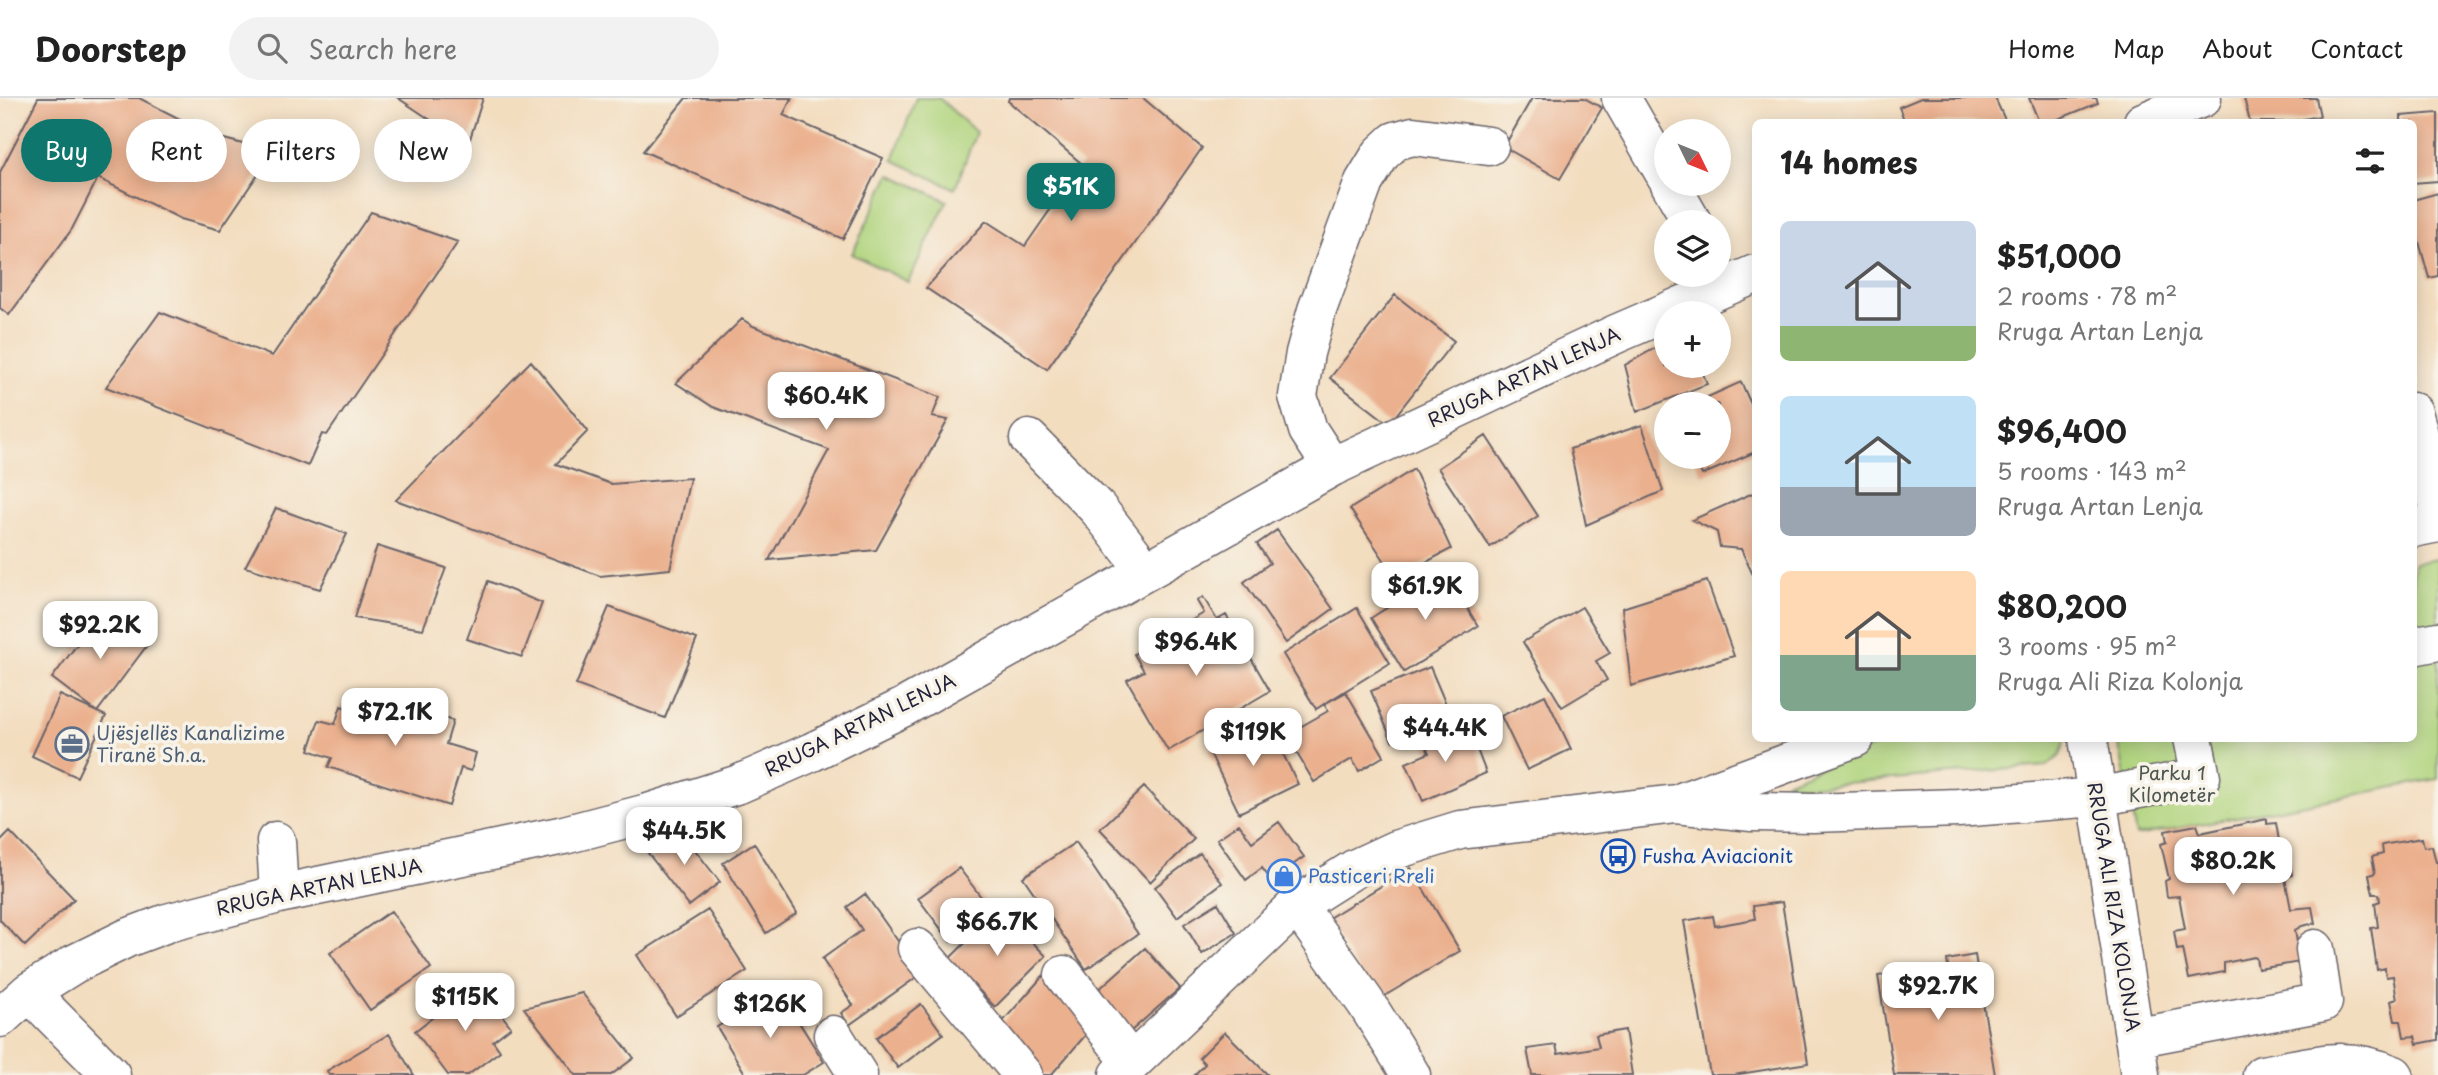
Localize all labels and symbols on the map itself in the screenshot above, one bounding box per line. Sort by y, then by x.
north arrow [1654,119,1731,196]
pin: $51K [1030,164,1112,223]
street label: RRUGA ARTAN LENJA [1423,319,1624,433]
pin: $60.4K [769,372,883,432]
pin: $61.9K [1368,562,1482,622]
pin: $92.2K [43,602,157,661]
pin: $96.4K [1139,618,1253,678]
street label: RRUGA ARTAN LENJA [759,666,960,783]
pin: $72.1K [338,688,452,748]
pin: $44.4K [1388,704,1502,764]
pin: $119K [1204,708,1302,768]
place label: Ujësjellës Kanalizime Tiranë Sh.a. [96,718,285,768]
office icon: Ujësjellës Kanalizime Tiranë Sh.a. [53,725,91,763]
park label: Parku 1 Kilometër [2129,758,2215,808]
street label: RRUGA ALI RIZA KOLONJA [2081,780,2149,1034]
pin: $44.5K [627,808,741,867]
bus stop icon: Fusha Aviacionit [1599,837,1637,875]
pin: $80.2K [2176,838,2290,897]
place label: Fusha Aviacionit [1642,841,1793,869]
street label: RRUGA ARTAN LENJA [213,851,424,922]
shop icon: Pasticeri Rreli [1265,857,1303,895]
place label: Pasticeri Rreli [1308,861,1435,889]
pin: $66.7K [940,898,1054,958]
pin: $92.7K [1881,962,1995,1022]
pin: $115K [416,974,514,1033]
pin: $126K [721,981,819,1040]

